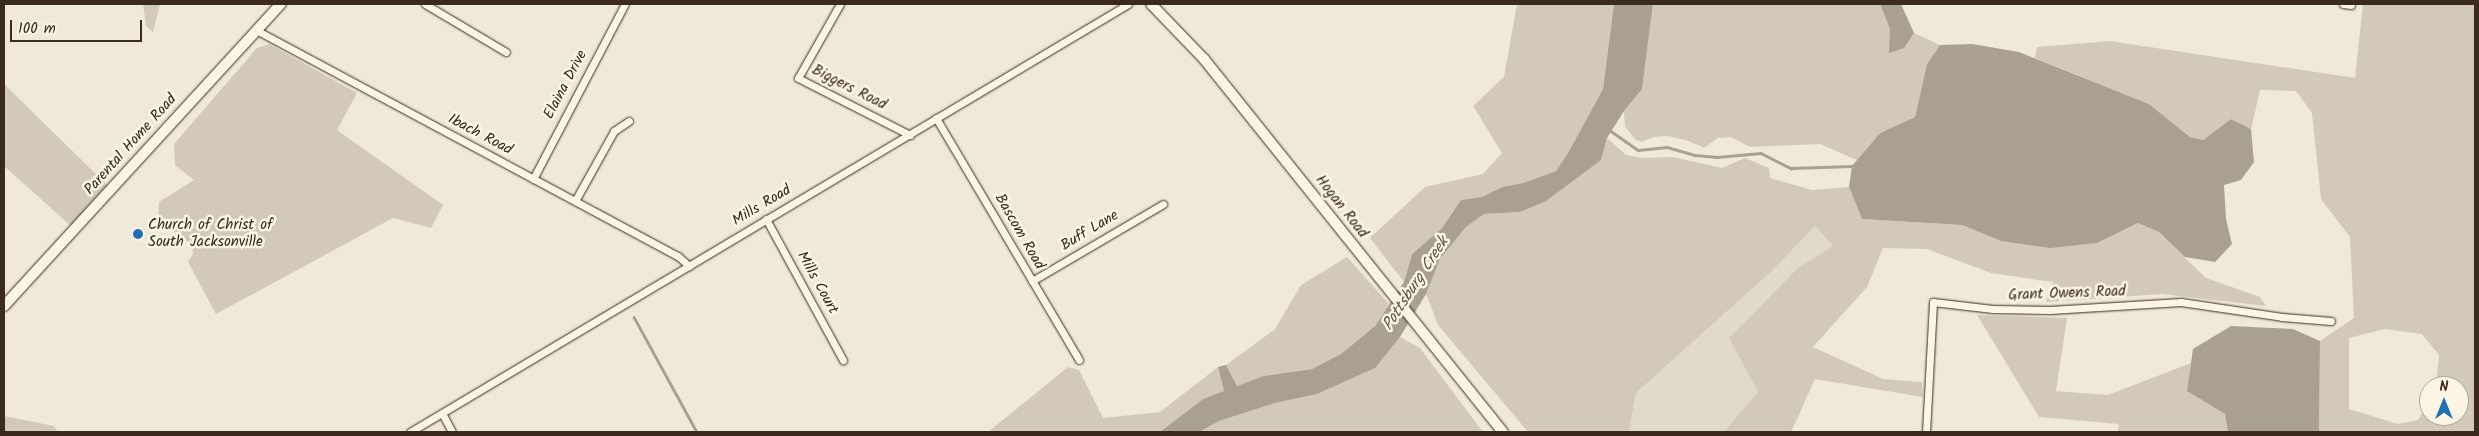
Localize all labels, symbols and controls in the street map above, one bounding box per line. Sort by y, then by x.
scale bar [12,10,145,42]
text: 100 m [18,17,56,41]
street label: Elaina Drive [540,47,592,123]
street label: Biggers Road [809,61,889,115]
street label: Parental Home Road [81,91,181,199]
street label: Ibach Road [445,111,515,159]
street label: Hogan Road [1311,172,1371,242]
street label: Mills Road [729,181,795,231]
street label: Bascom Road [990,191,1048,273]
street label: Buff Lane [1058,207,1122,255]
place label: Church of Christ of South Jacksonville [148,216,273,251]
marker: Church of Christ of South Jacksonville [132,228,144,240]
water label: Pottsburg Creek [1379,234,1453,334]
street label: Mills Court [792,248,842,318]
street label: Grant Owens Road [2008,283,2126,305]
north arrow [2419,376,2469,426]
text: N [2440,376,2448,398]

